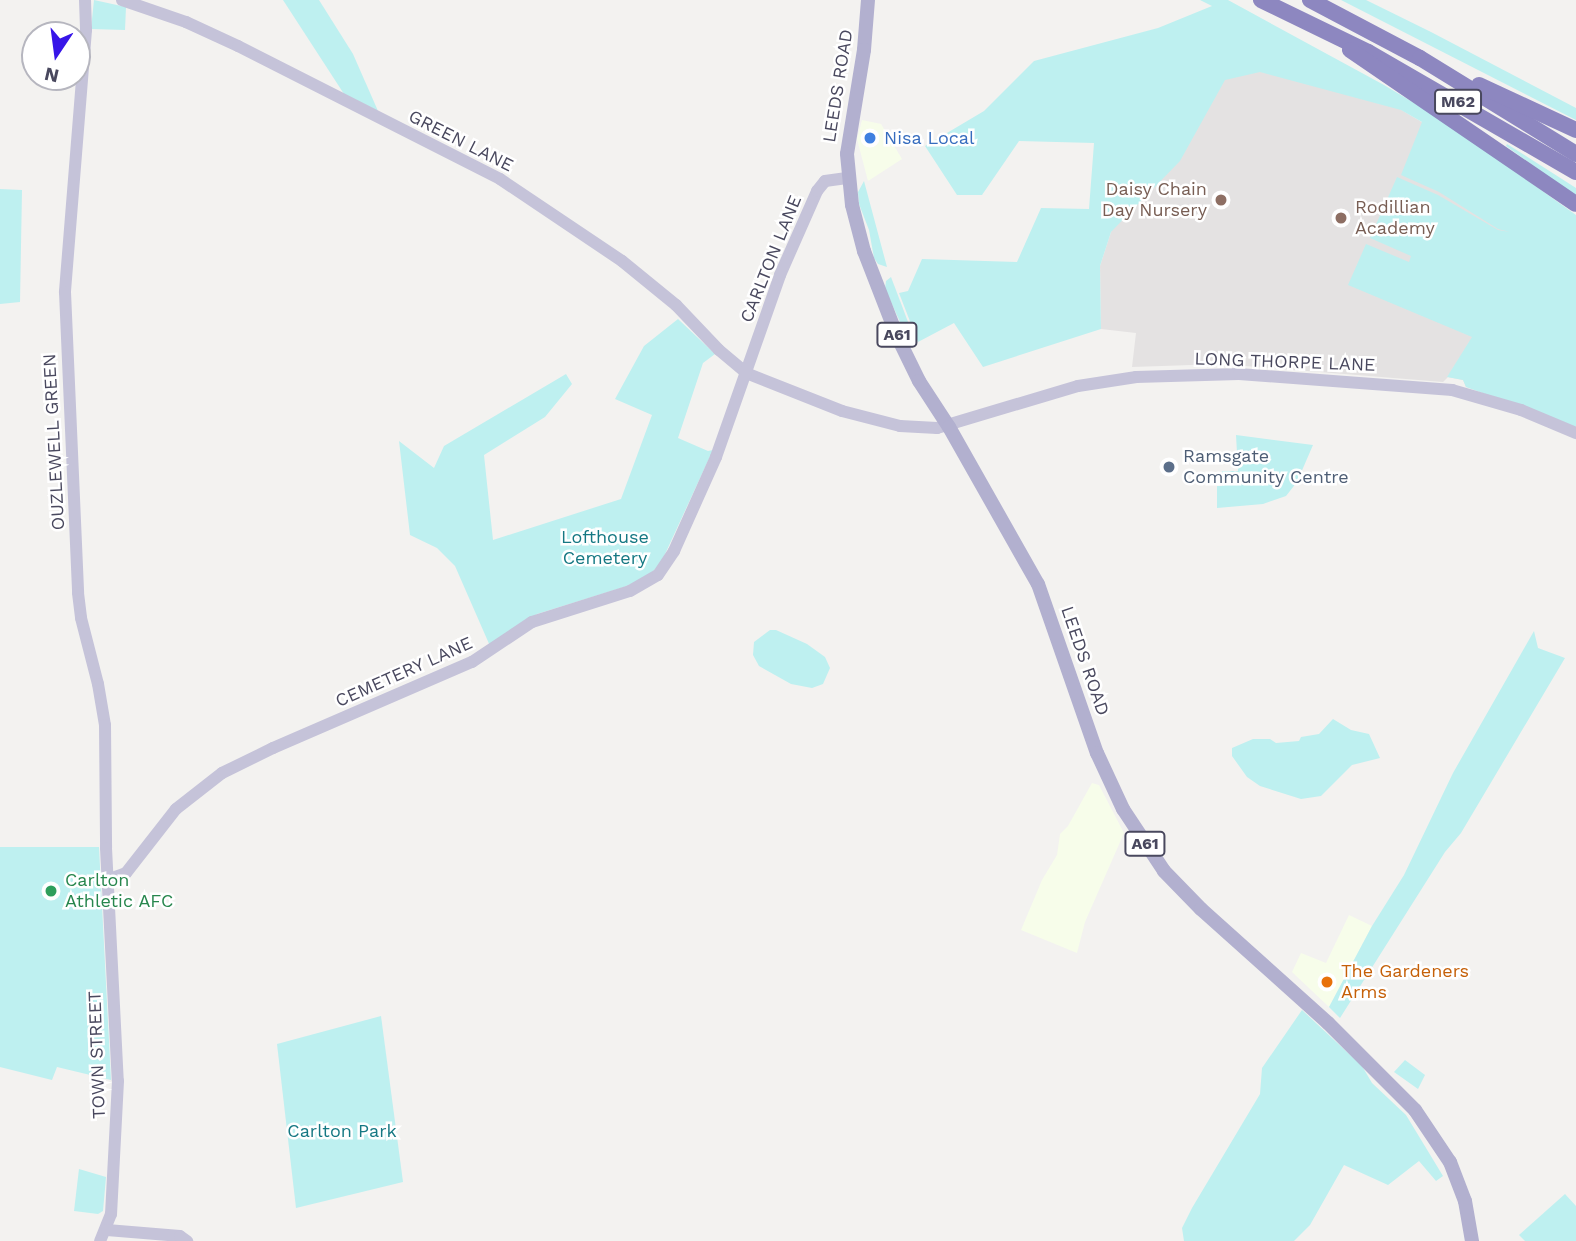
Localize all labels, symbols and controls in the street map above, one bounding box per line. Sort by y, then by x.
north arrow [21,21,91,91]
street label: LEEDS ROAD [818,28,858,144]
text: N [42,62,61,88]
road number: M62 [1434,90,1482,114]
street label: GREEN LANE [405,105,517,177]
place label: Nisa Local [884,127,975,149]
marker: Nisa Local [862,130,878,146]
place label: Daisy Chain Day Nursery [1101,179,1207,222]
street label: CARLTON LANE [736,192,806,326]
marker: Daisy Chain Day Nursery [1213,192,1229,208]
place label: Rodillian Academy [1355,197,1435,240]
marker: Rodillian Academy [1333,210,1349,226]
road number: A61 [876,322,918,348]
street label: LONG THORPE LANE [1194,348,1376,376]
street label: OUZLEWELL GREEN [39,353,69,531]
place label: Ramsgate Community Centre [1183,446,1349,489]
marker: Ramsgate Community Centre [1161,459,1177,475]
park label: Lofthouse Cemetery [561,527,649,570]
street label: LEEDS ROAD [1056,604,1114,718]
street label: CEMETERY LANE [332,632,476,712]
road number: A61 [1124,832,1166,856]
place label: Carlton Athletic AFC [65,870,174,912]
marker: Carlton Athletic AFC [43,883,59,899]
place label: The Gardeners Arms [1341,961,1469,1004]
marker: The Gardeners Arms [1319,974,1335,990]
street label: TOWN STREET [84,991,110,1119]
park label: Carlton Park [287,1120,397,1142]

